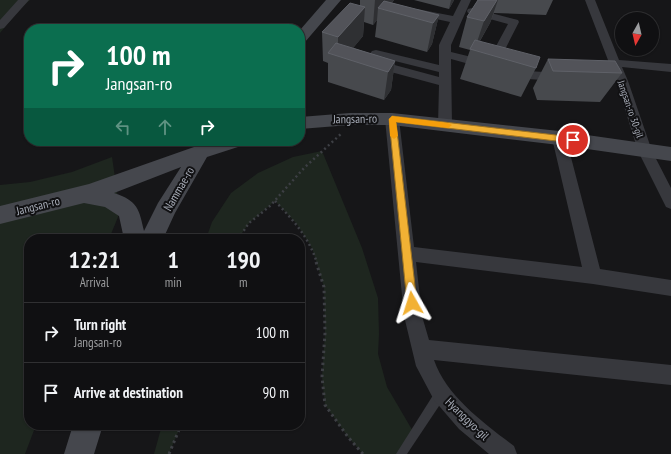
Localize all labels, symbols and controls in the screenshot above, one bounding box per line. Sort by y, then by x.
north arrow [615,12,659,56]
map controls [615,12,659,56]
text: 100 m [106,36,170,73]
icon: right [40,40,92,92]
text: Jangsan-ro [106,72,172,95]
street label: Jangsan-ro 30-gil [614,78,647,140]
street label: Jangsan-ro [332,111,377,126]
icon: left [112,116,134,138]
icon: ahead [154,116,176,138]
icon: right [196,116,218,138]
pin [556,123,590,157]
icon: arrive [562,129,584,151]
street label: Nammae-ro [160,164,197,214]
street label: Jangsan-ro [14,193,61,218]
text: 12:21 [68,244,120,275]
text: 1 [167,244,179,275]
text: 190 [226,244,261,275]
text: Arrival [80,274,109,291]
text: min [165,274,182,291]
text: m [239,274,248,291]
position arrow [391,282,433,324]
text: Turn right [74,315,126,334]
icon: right [40,322,62,344]
text: 100 m [256,323,289,342]
text: Jangsan-ro [74,334,122,351]
icon: arrive [40,382,62,404]
text: Arrive at destination [74,383,183,402]
text: 90 m [263,383,289,402]
street label: Hyanggyo-gil [442,394,493,443]

